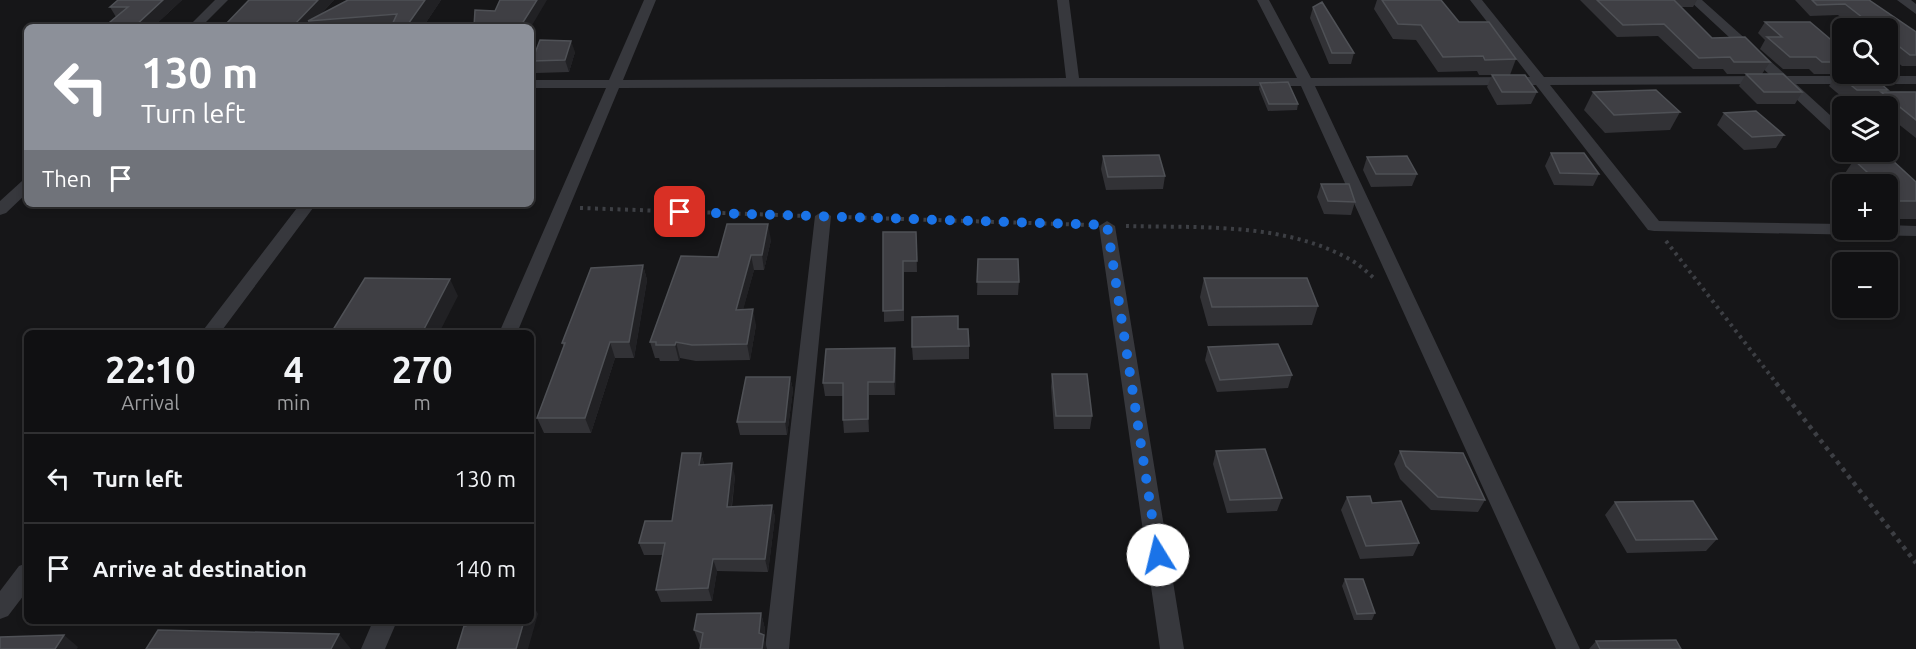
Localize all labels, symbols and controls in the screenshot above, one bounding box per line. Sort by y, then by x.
map controls [1832,18,1898,318]
button: search [1832,18,1898,84]
icon: left [42,48,120,126]
text: 130 m [141,49,258,96]
button: layers [1832,96,1898,162]
text: Turn left [141,98,245,128]
icon: arrive [104,162,137,195]
text: Then [42,166,92,191]
button: + [1832,174,1898,240]
pin [654,186,705,237]
icon: arrive [663,195,696,228]
button: − [1832,252,1898,318]
text: 22:10 [105,349,195,390]
text: 4 [283,349,304,390]
text: 270 [392,349,453,390]
text: Arrival [121,391,180,414]
text: min [277,391,310,414]
text: m [414,391,431,414]
icon: left [42,462,75,495]
text: Turn left [93,466,183,491]
text: 130 m [455,466,516,491]
position arrow [1126,523,1190,587]
icon: arrive [42,552,75,585]
text: Arrive at destination [93,556,307,581]
text: 140 m [455,556,516,581]

